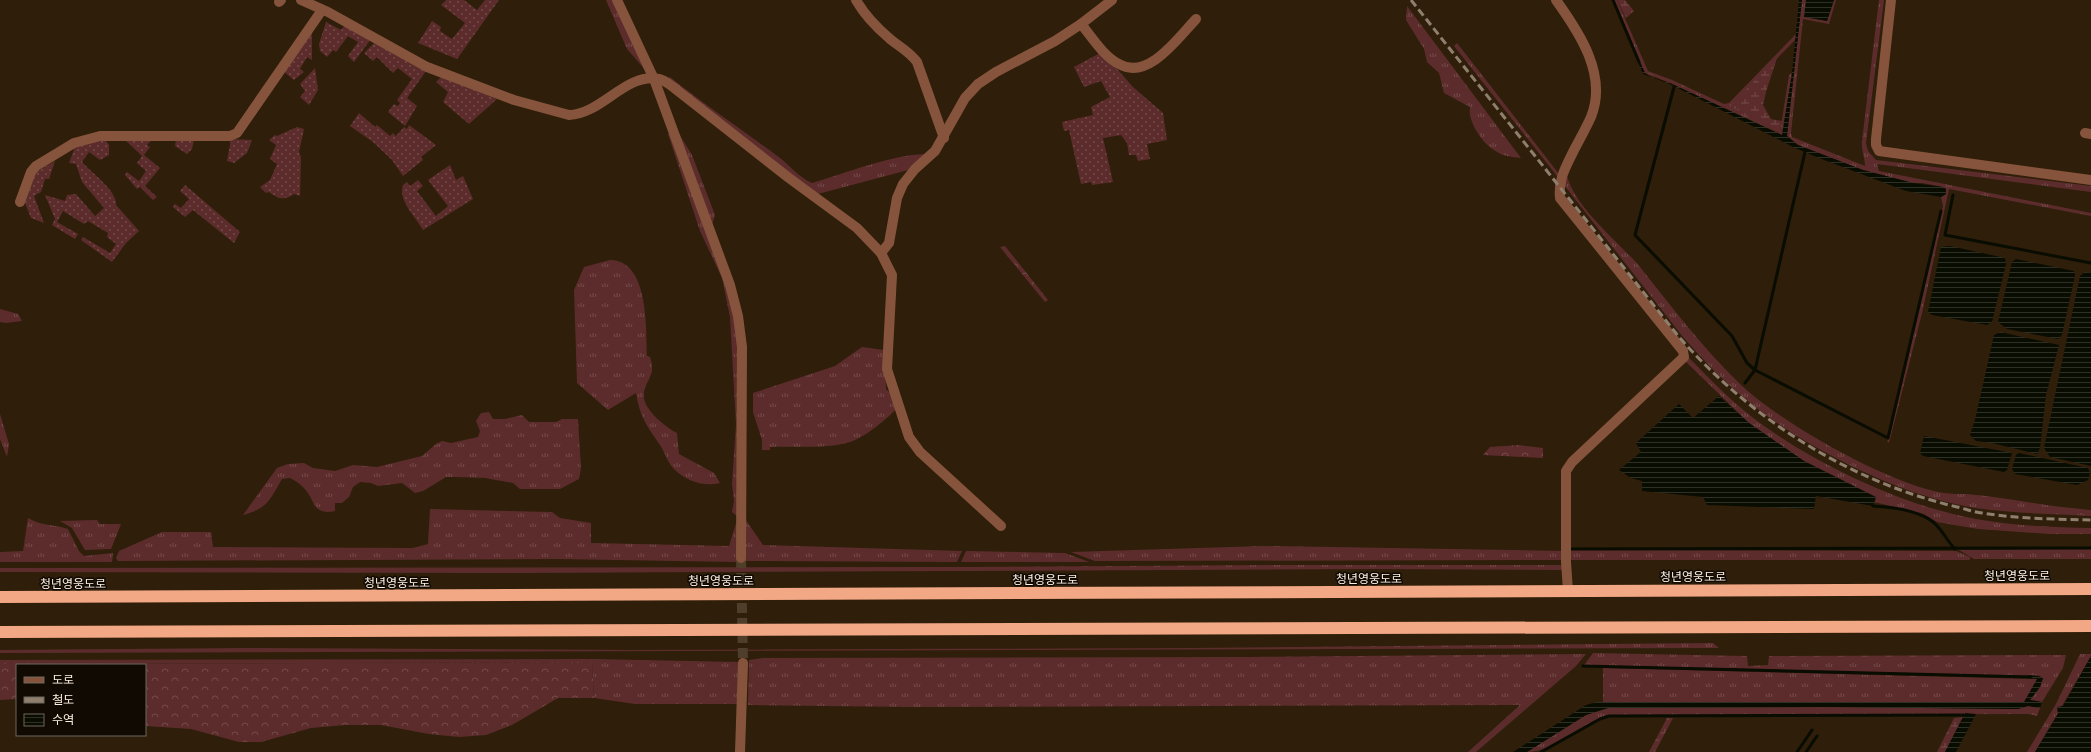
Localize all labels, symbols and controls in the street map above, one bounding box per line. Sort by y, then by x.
street label: 청년영웅도로 [1984,568,2050,583]
street label: 청년영웅도로 [1660,569,1726,584]
street label: 청년영웅도로 [1336,571,1402,586]
street label: 청년영웅도로 [1012,572,1078,587]
street label: 청년영웅도로 [688,573,754,588]
street label: 청년영웅도로 [364,575,430,590]
street label: 청년영웅도로 [40,576,106,591]
legend [16,664,146,736]
text: 도로 [52,672,74,687]
text: 철도 [52,692,74,707]
text: 수역 [52,712,74,727]

